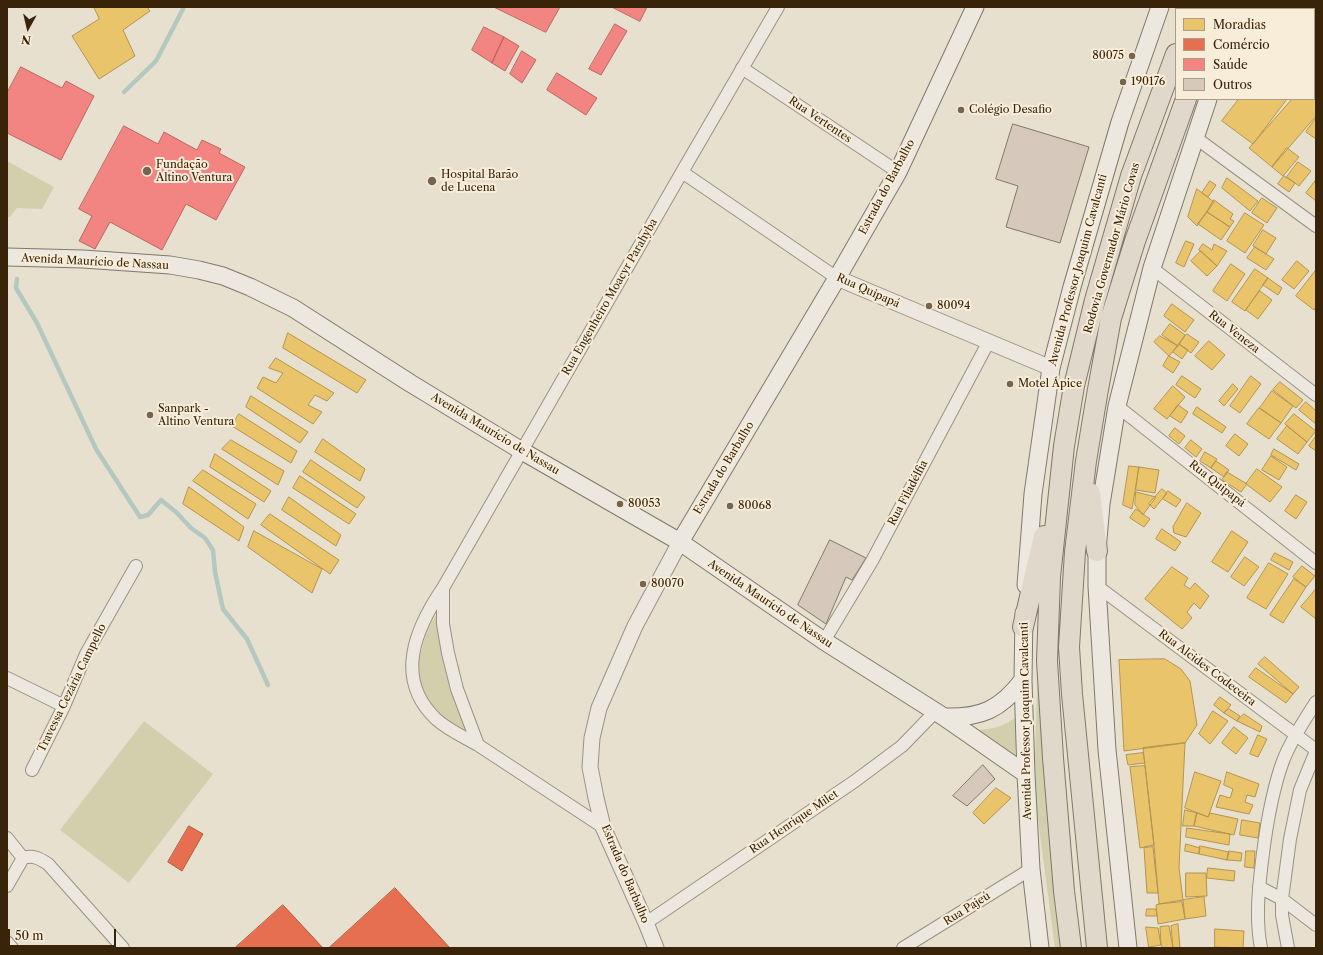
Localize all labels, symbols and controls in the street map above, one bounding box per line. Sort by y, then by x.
north arrow [8,8,48,48]
legend [1175,8,1315,100]
text: Moradias [1213,17,1266,32]
text: N [21,32,32,47]
text: Comércio [1213,37,1270,52]
place label: 80075 [1092,49,1124,63]
marker: 80075 [1127,51,1137,61]
text: Saúde [1213,57,1248,72]
place label: 190176 [1131,75,1165,89]
marker: 190176 [1118,77,1128,87]
text: Outros [1213,77,1252,92]
street label: Rua Vertentes [786,94,854,146]
place label: Colégio Desafio [969,103,1052,117]
marker: Colégio Desafio [956,105,966,115]
street label: Estrada do Barbalho [856,137,918,237]
place label: Fundação Altino Ventura [156,158,232,184]
street label: Rodovia Governador Mário Covas [1081,161,1143,335]
marker: Fundação Altino Ventura [141,165,153,177]
place label: Hospital Barão de Lucena [441,168,518,194]
street label: Avenida Professor Joaquim Cavalcanti [1046,173,1110,367]
marker: Hospital Barão de Lucena [426,175,438,187]
street label: Rua Engenheiro Moacyr Parahyba [560,216,660,378]
street label: Avenida Maurício de Nassau [21,252,169,272]
street label: Rua Quipapá [834,271,902,311]
place label: 80094 [937,299,970,313]
marker: 80094 [924,301,934,311]
street label: Rua Veneza [1206,308,1262,356]
place label: Motel Ápice [1018,377,1082,391]
marker: Motel Ápice [1005,379,1015,389]
street label: Avenida Maurício de Nassau [428,390,562,478]
place label: Sanpark - Altino Ventura [158,402,234,428]
marker: Sanpark - Altino Ventura [145,410,155,420]
street label: Estrada do Barbalho [691,419,757,517]
street label: Rua Filadélfia [885,458,931,528]
street label: Rua Quipapá [1186,458,1248,510]
place label: 80053 [628,497,660,511]
marker: 80053 [615,499,625,509]
place label: 80068 [738,499,771,513]
marker: 80068 [725,501,735,511]
street label: Avenida Maurício de Nassau [705,557,835,651]
place label: 80070 [651,577,684,591]
marker: 80070 [638,579,648,589]
street label: Travessa Cezária Campello [35,622,109,754]
street label: Avenida Professor Joaquim Cavalcanti [1018,622,1034,820]
street label: Rua Alcides Codeceira [1156,627,1258,709]
street label: Rua Henrique Milet [747,787,841,857]
street label: Estrada do Barbalho [598,823,652,925]
street label: Rua Pajeú [941,890,993,928]
scale bar [10,921,118,947]
text: 50 m [15,928,44,943]

